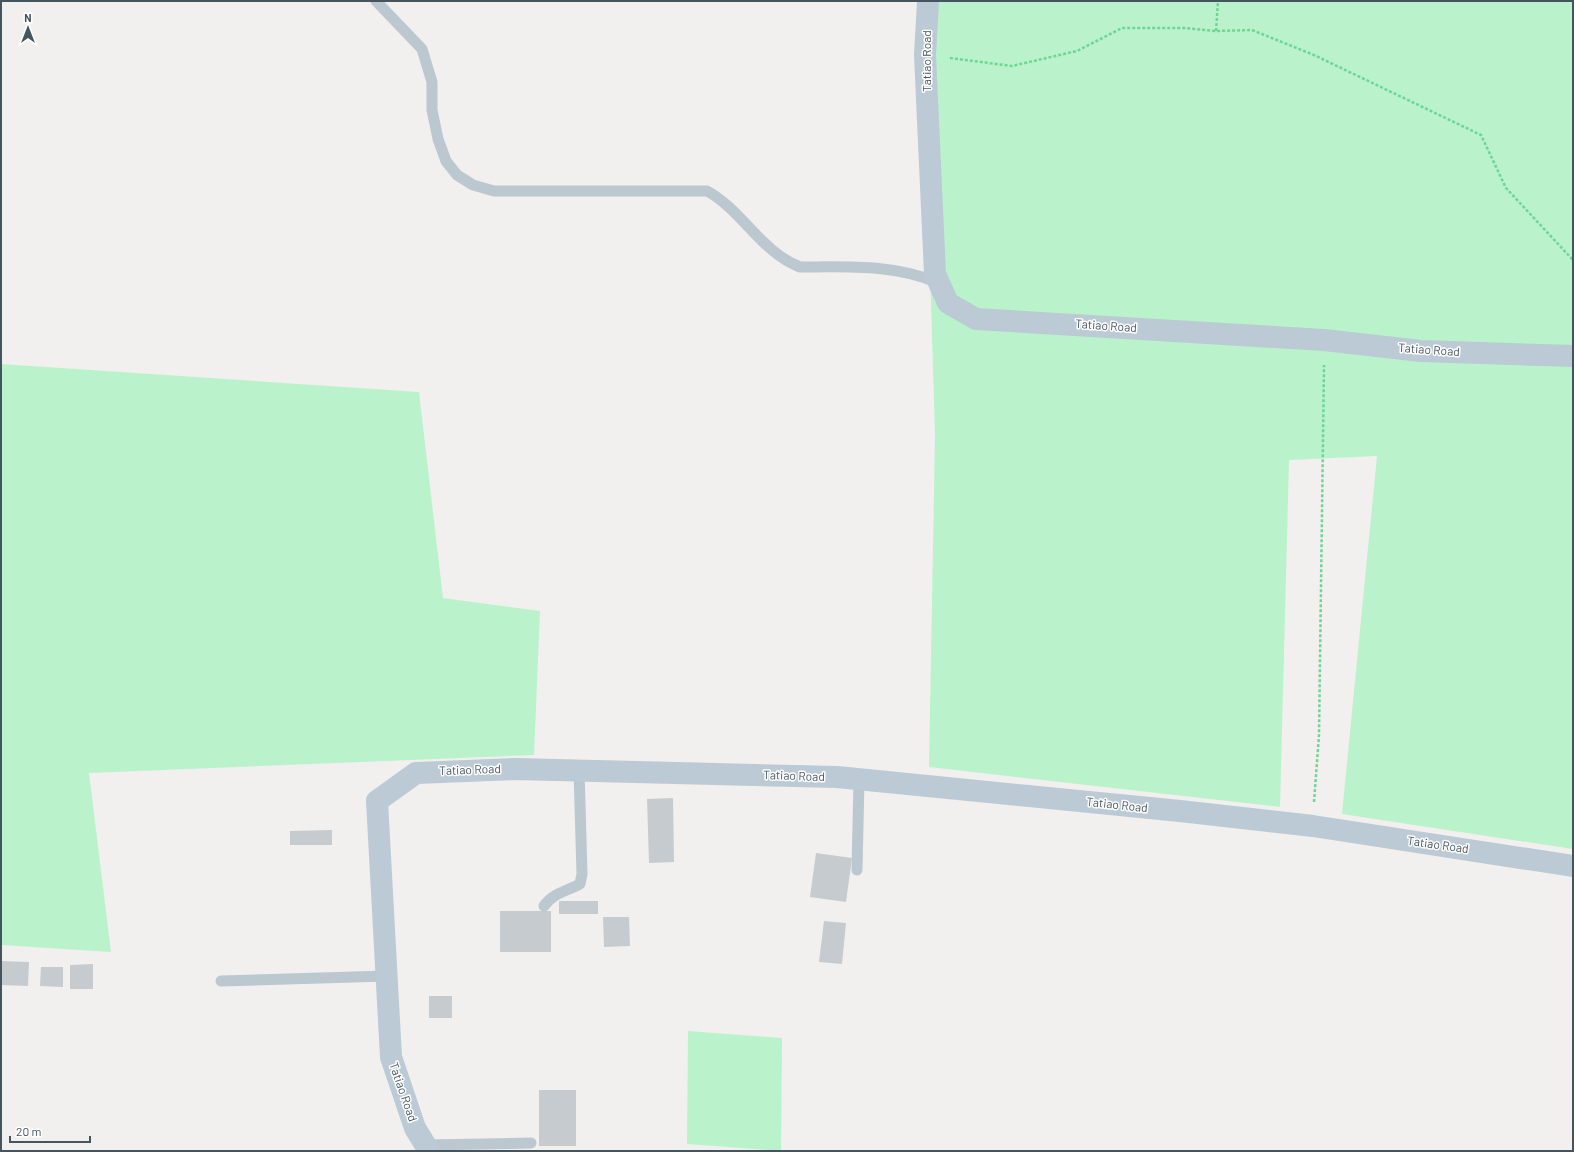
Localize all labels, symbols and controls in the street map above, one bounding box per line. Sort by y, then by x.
north arrow [8,8,48,48]
text: N [24,11,32,24]
street label: Tatiao Road [919,30,933,92]
street label: Tatiao Road [1075,316,1137,334]
street label: Tatiao Road [1398,340,1460,358]
street label: Tatiao Road [439,761,501,777]
street label: Tatiao Road [763,767,825,783]
street label: Tatiao Road [1086,794,1149,814]
street label: Tatiao Road [1407,833,1470,855]
street label: Tatiao Road [387,1060,421,1123]
scale bar [10,1118,90,1144]
text: 20 m [16,1124,42,1138]

